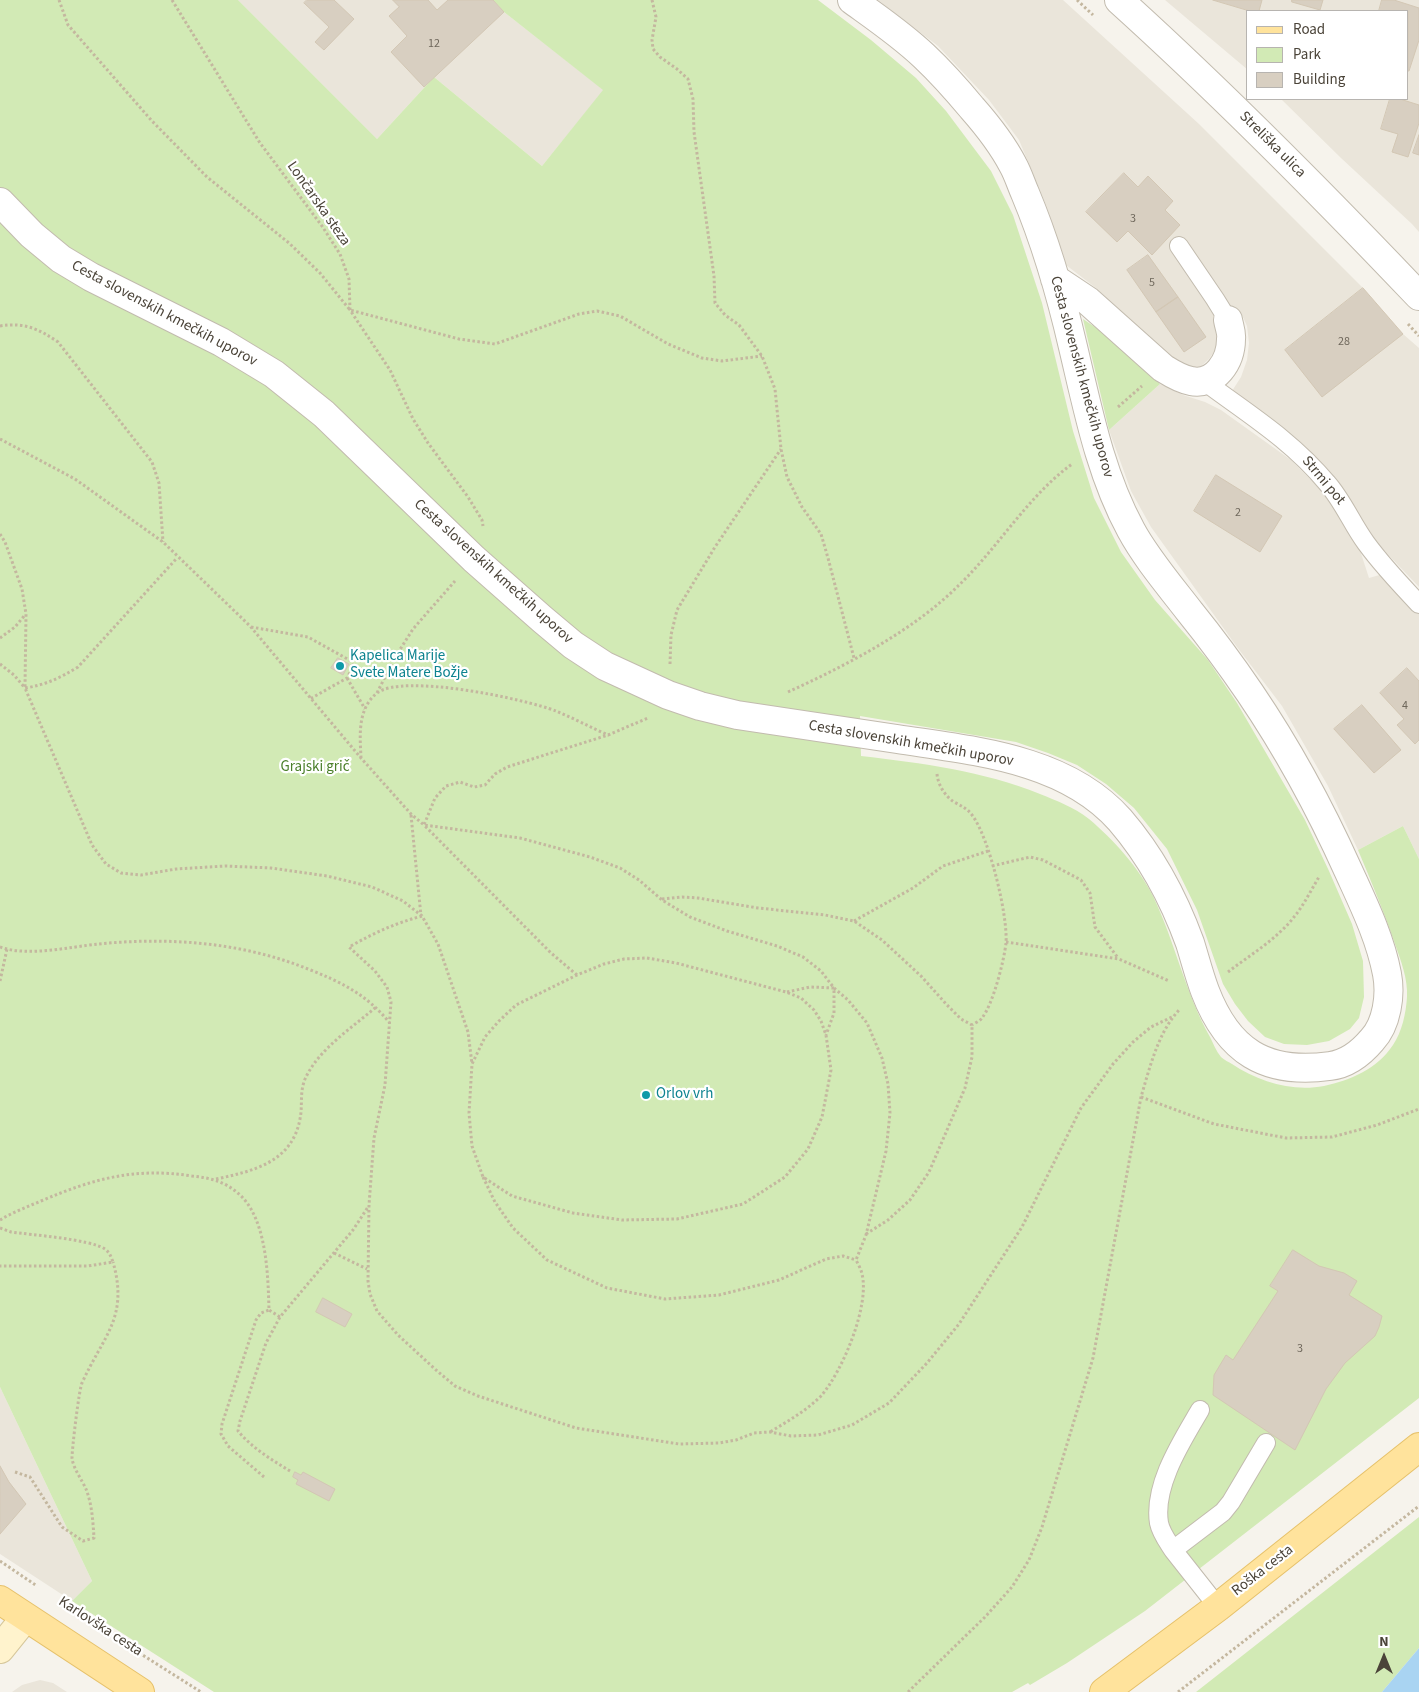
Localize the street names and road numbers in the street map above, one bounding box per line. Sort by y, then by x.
street label: Streliška ulica [1235,108,1309,182]
street label: Lončarska steza [282,158,354,250]
street label: Cesta slovenskih kmečkih uporov [68,257,260,371]
street label: Cesta slovenskih kmečkih uporov [1045,274,1117,480]
street label: Strmi pot [1297,453,1349,509]
street label: Cesta slovenskih kmečkih uporov [410,496,576,648]
street label: Cesta slovenskih kmečkih uporov [807,717,1015,771]
street label: Roška cesta [1229,1541,1297,1601]
street label: Karlovška cesta [55,1593,145,1661]

